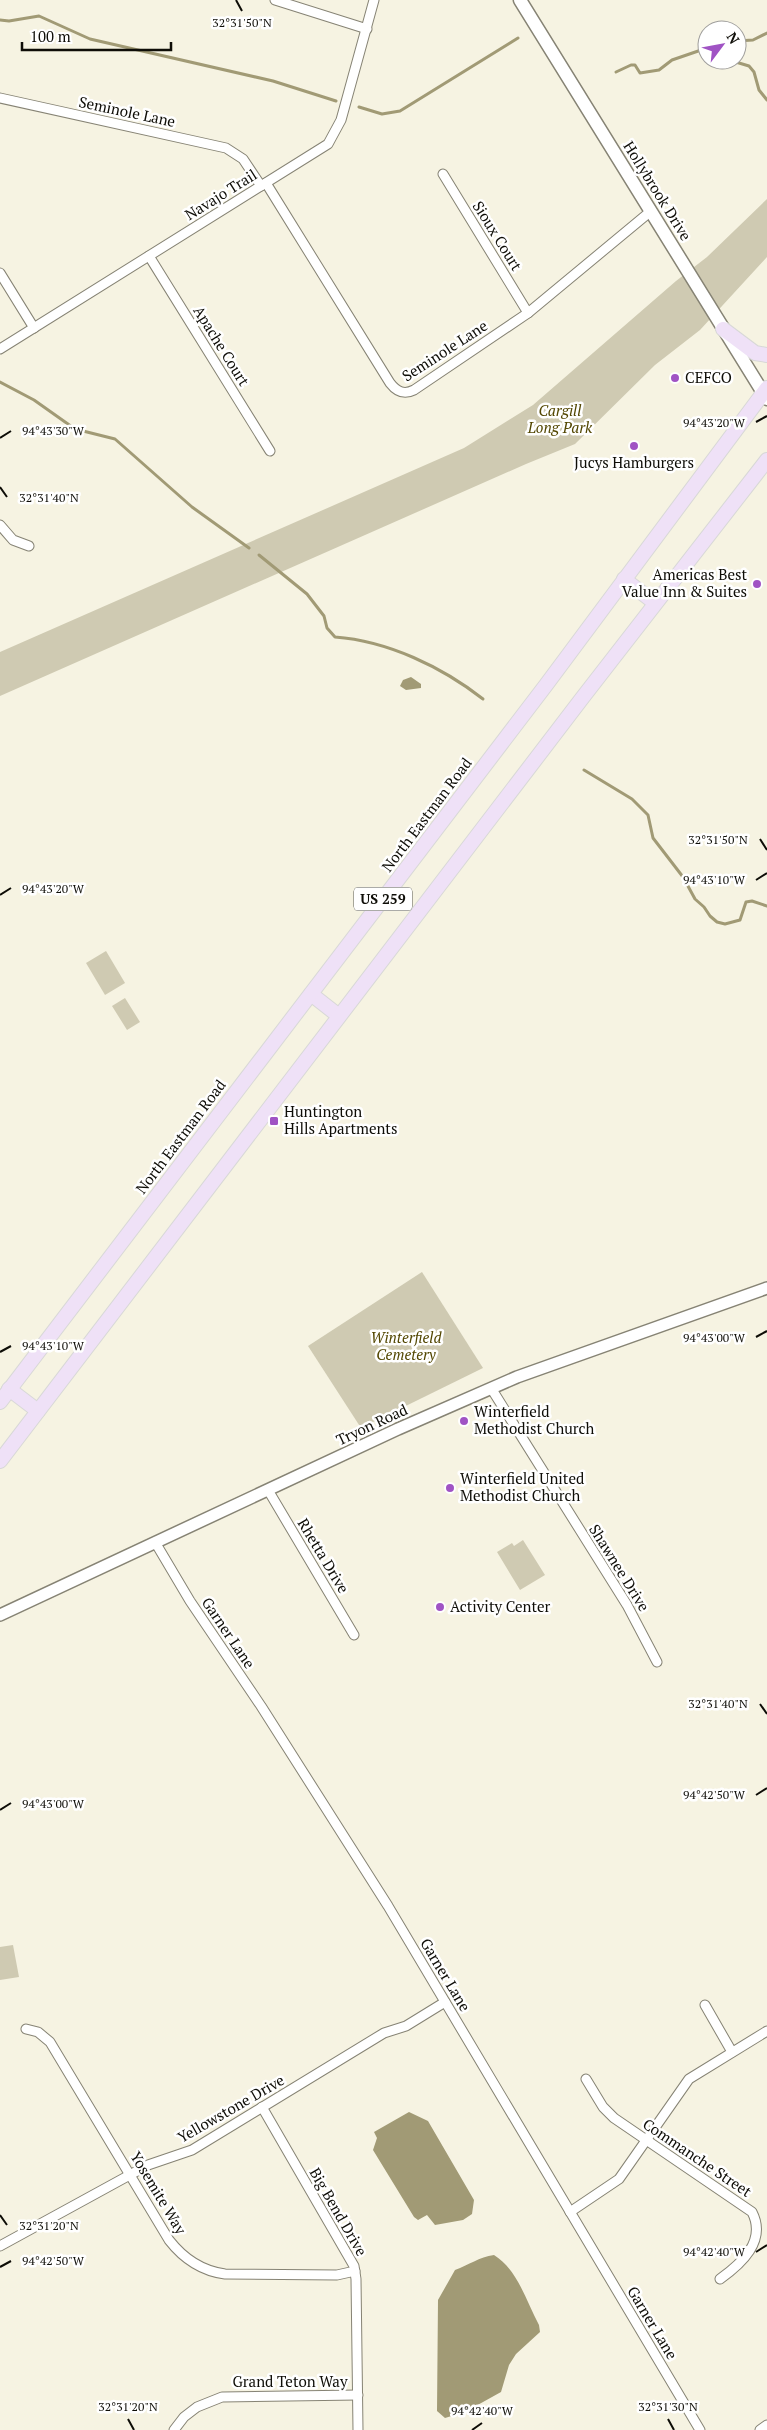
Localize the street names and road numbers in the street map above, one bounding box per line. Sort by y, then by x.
street label: Seminole Lane [77,91,177,131]
street label: Hollybrook Drive [619,137,696,244]
street label: Navajo Trail [181,164,260,224]
street label: Sioux Court [469,197,527,274]
street label: Apache Court [189,302,255,390]
street label: Seminole Lane [398,315,491,385]
street label: North Eastman Road [377,753,476,876]
road number: US 259 [354,888,412,911]
street label: North Eastman Road [131,1075,230,1198]
street label: Tryon Road [333,1399,410,1449]
street label: Rhetta Drive [294,1514,354,1597]
street label: Shawnee Drive [585,1520,654,1615]
street label: Garner Lane [198,1593,260,1672]
street label: Garner Lane [416,1934,475,2015]
street label: Yellowstone Drive [173,2069,288,2147]
street label: Commanche Street [639,2113,756,2201]
street label: Yosemite Way [126,2147,192,2238]
street label: Big Bend Drive [306,2164,372,2259]
street label: Garner Lane [623,2282,682,2363]
street label: Grand Teton Way [232,2371,348,2391]

